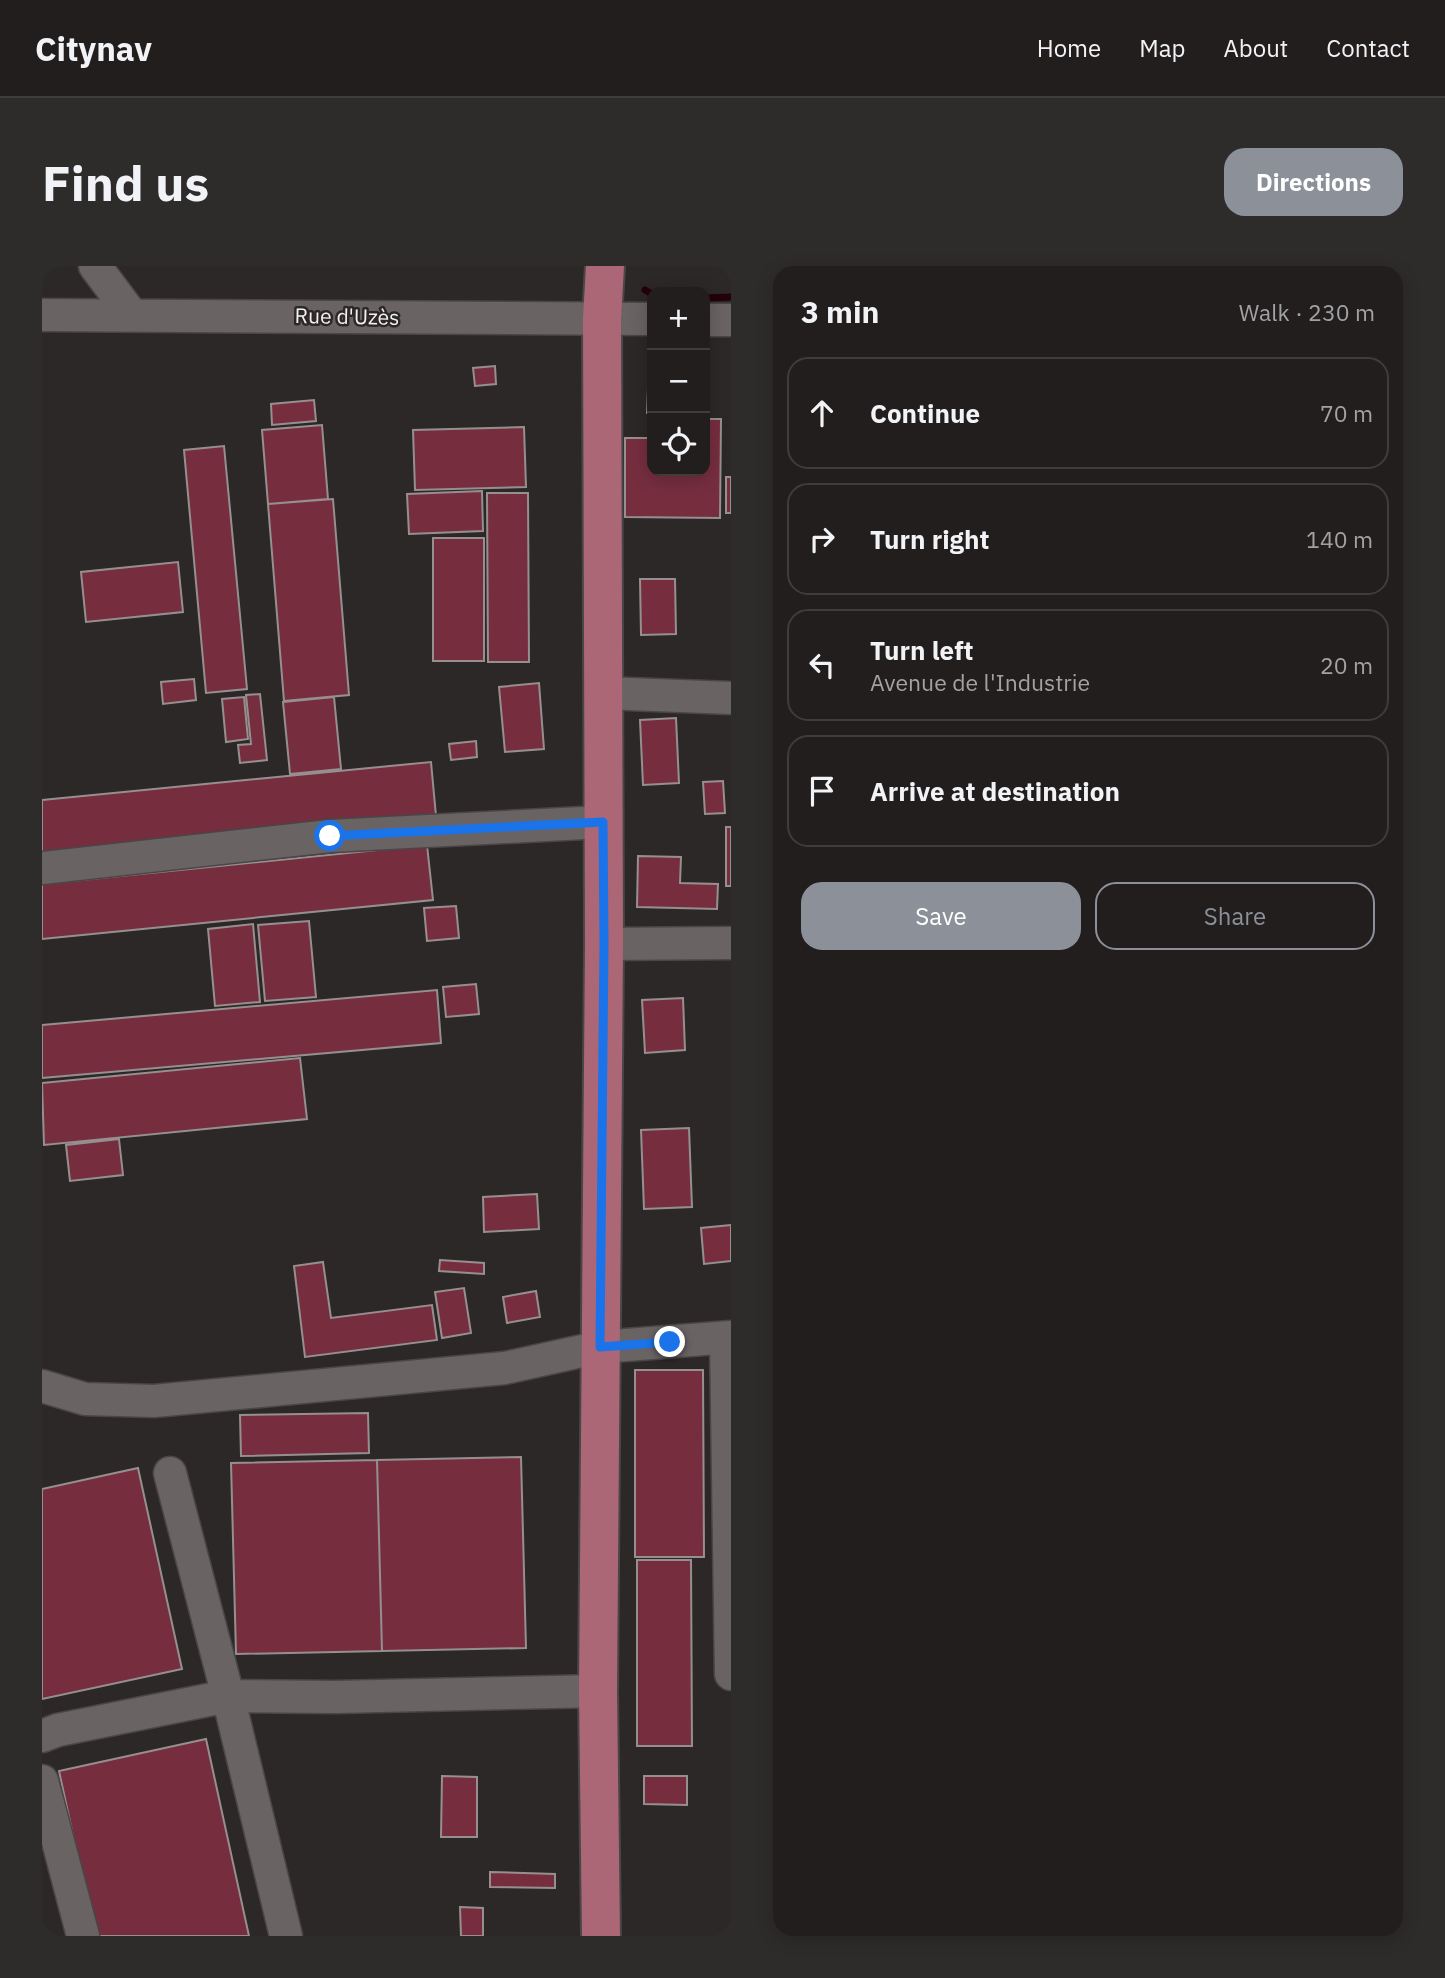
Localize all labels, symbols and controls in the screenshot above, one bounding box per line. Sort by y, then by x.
text: Citynav [35,27,152,70]
text: Home [1037,32,1101,64]
text: Map [1139,32,1185,64]
text: About [1223,32,1288,64]
text: Contact [1326,32,1410,64]
button: Directions [1224,148,1403,216]
text: Find us [42,151,209,214]
map controls [647,287,710,476]
button: + [647,287,710,350]
text: 3 min [801,292,879,331]
text: Walk · 230 m [1239,297,1375,327]
street label: Rue d'Uzès [294,301,400,331]
button: − [647,350,710,413]
icon: ahead [803,394,841,432]
text: Continue [870,396,980,430]
text: 70 m [1320,398,1373,428]
button: locate [647,413,710,476]
icon: right [803,520,841,558]
text: Turn right [870,522,989,556]
text: 140 m [1306,524,1373,554]
text: Turn left [870,633,973,667]
icon: left [803,646,841,684]
text: 20 m [1320,650,1373,680]
text: Avenue de l'Industrie [870,667,1090,697]
icon: arrive [803,772,841,810]
text: Arrive at destination [870,774,1120,808]
route start [314,820,345,851]
button: Save [801,882,1081,950]
button: Share [1095,882,1375,950]
route end [654,1326,685,1357]

